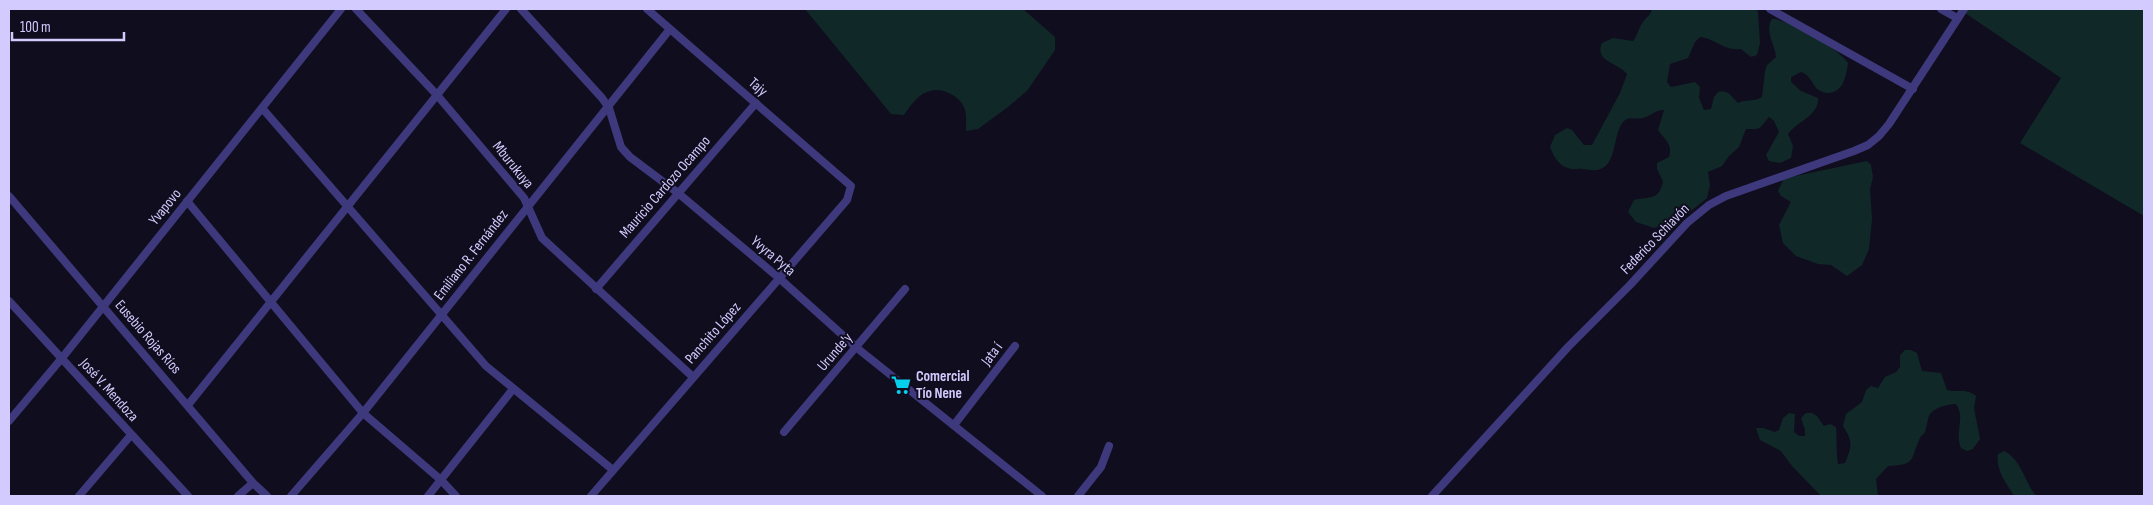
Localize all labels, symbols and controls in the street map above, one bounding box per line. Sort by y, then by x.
scale bar [12,10,125,42]
text: 100 m [20,18,51,37]
street label: Tajy [744,73,772,101]
street label: Mauricio Cardozo Ocampo [615,132,715,242]
street label: Mburukuya [488,138,538,193]
street label: Yvapovo [145,185,185,229]
street label: Federico Schiavón [1617,200,1693,278]
street label: Emiliano R. Fernández [430,206,513,304]
street label: Yvyra Pyta [747,232,799,280]
street label: Eusebio Rojas Ríos [111,296,185,378]
street label: Panchito López [681,298,745,368]
street label: Urunde'y [813,329,857,375]
street label: Jata í [976,338,1007,370]
street label: José V. Mendoza [75,354,143,426]
place label: Comercial Tío Nene [916,367,970,403]
supermarket icon: Comercial Tío Nene [890,374,912,396]

